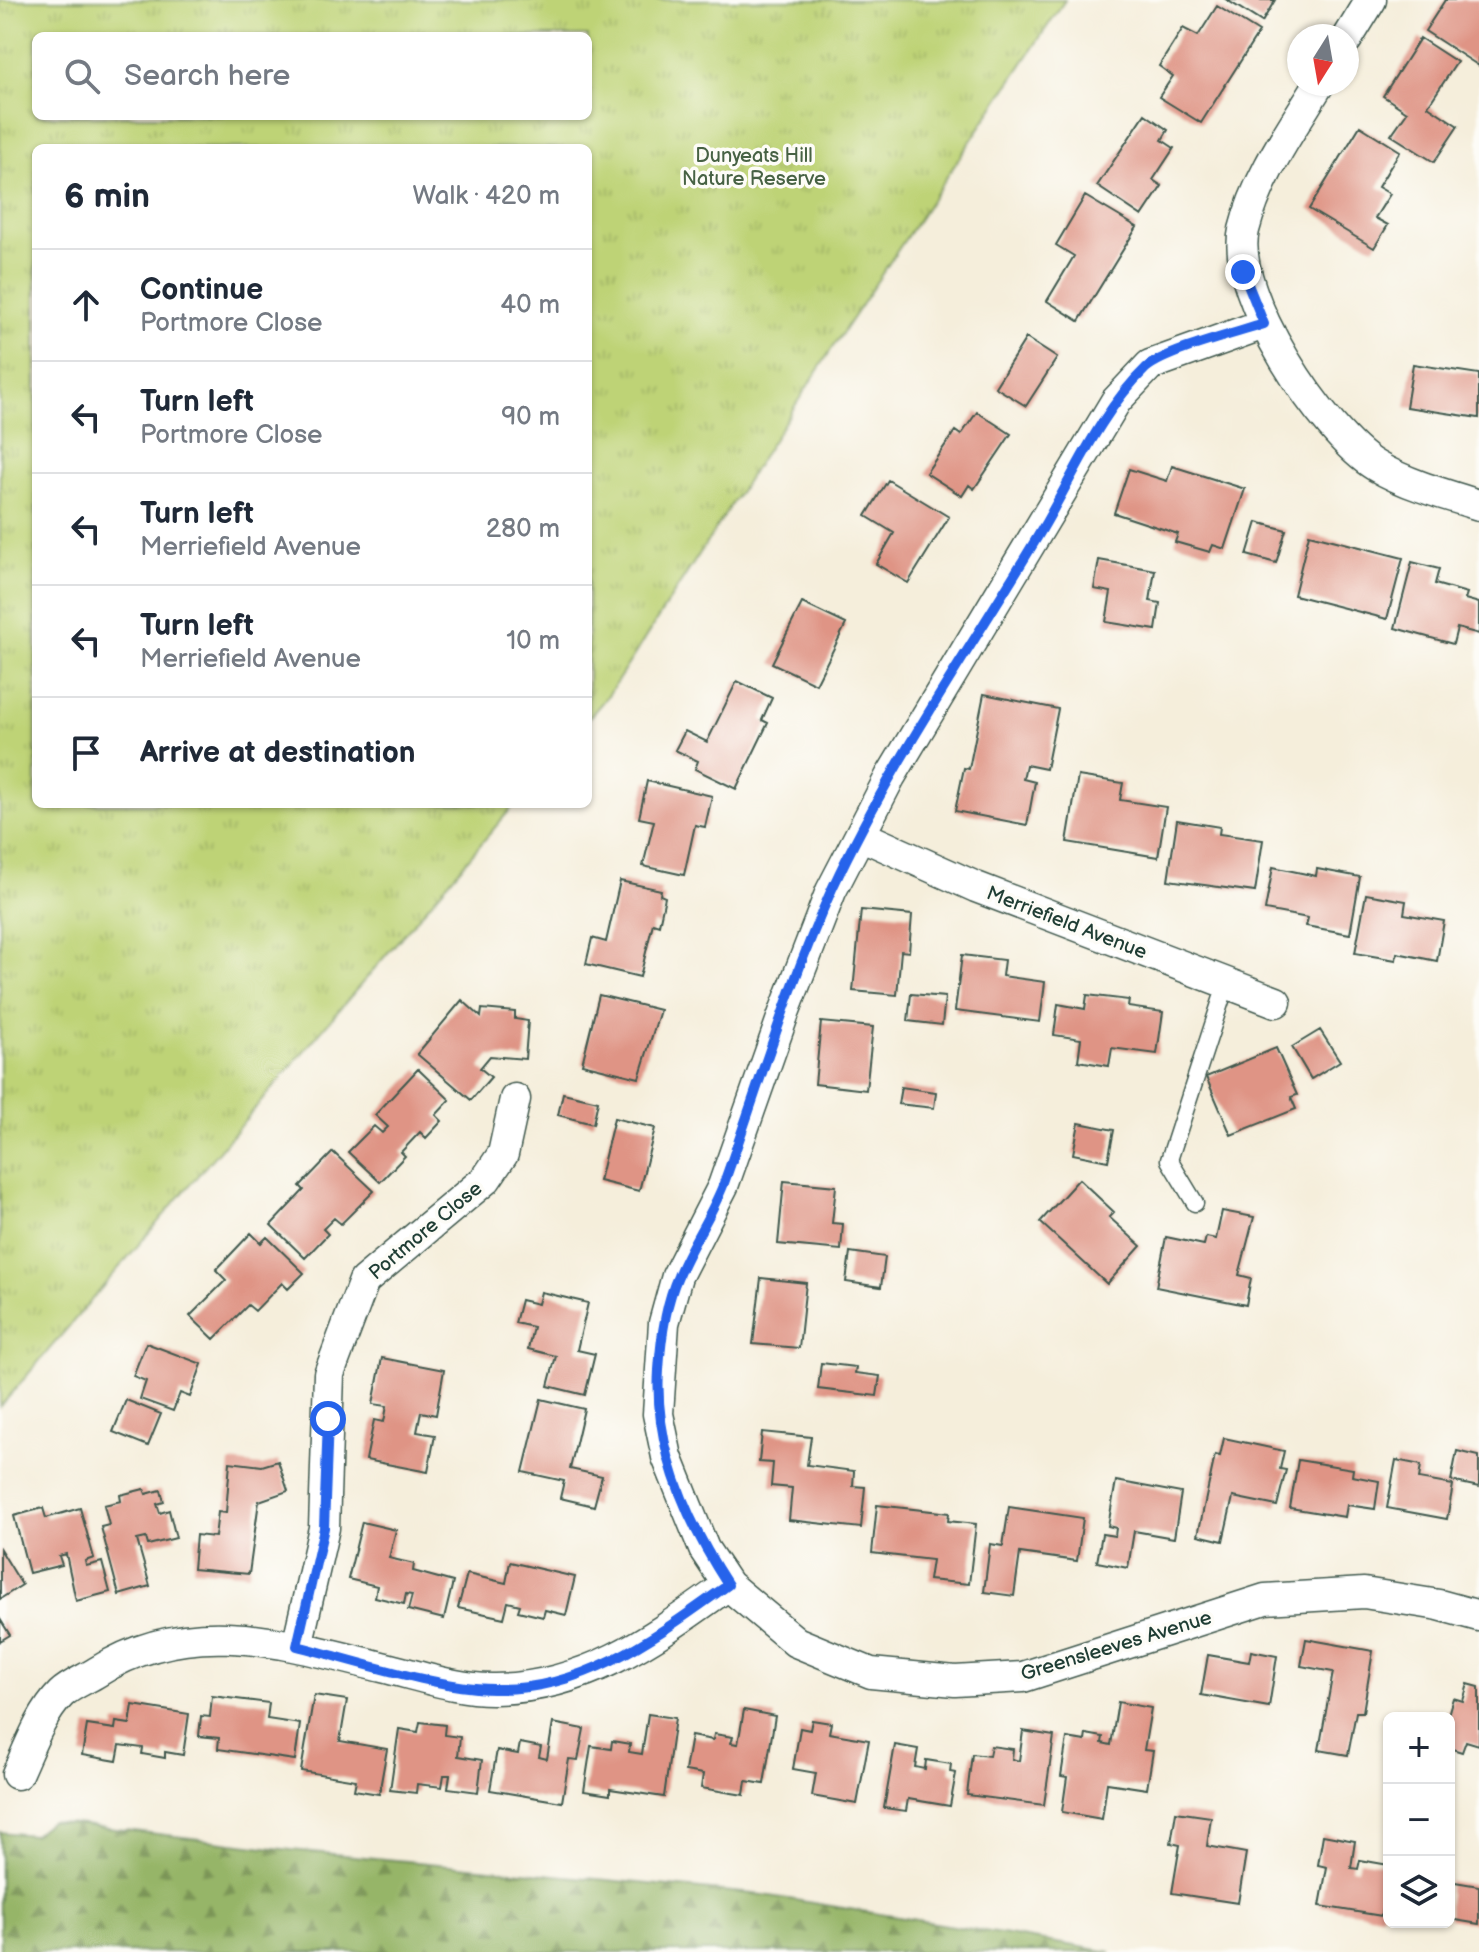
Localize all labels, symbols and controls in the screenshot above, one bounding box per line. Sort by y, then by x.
north arrow [1287,24,1359,96]
search box [32,32,592,120]
icon: search [60,54,104,98]
text: Search here [124,58,290,94]
park label: Dunyeats Hill Nature Reserve [682,144,826,191]
text: 6 min [64,176,150,217]
text: Walk · 420 m [413,181,560,212]
route end [1225,254,1261,290]
text: Continue [140,272,263,308]
icon: ahead [64,283,108,327]
text: 40 m [500,290,560,321]
text: Portmore Close [140,308,322,339]
text: Turn left [140,384,254,420]
icon: left [64,395,108,439]
text: 90 m [501,402,560,433]
text: Portmore Close [140,420,322,451]
text: Turn left [140,496,254,532]
icon: left [64,507,108,551]
text: 280 m [486,514,560,545]
text: Merriefield Avenue [140,532,361,563]
text: Turn left [140,608,254,644]
icon: left [64,619,108,663]
text: 10 m [506,626,560,657]
text: Merriefield Avenue [140,644,361,675]
icon: arrive [64,731,108,775]
text: Arrive at destination [140,735,416,771]
street label: Merriefield Avenue [983,881,1150,965]
street label: Portmore Close [364,1176,487,1285]
route start [310,1401,346,1437]
street label: Greensleeves Avenue [1018,1605,1215,1686]
map controls [1383,1712,1455,1928]
button: + [1383,1712,1455,1784]
button: − [1383,1784,1455,1856]
button: layers [1383,1856,1455,1928]

